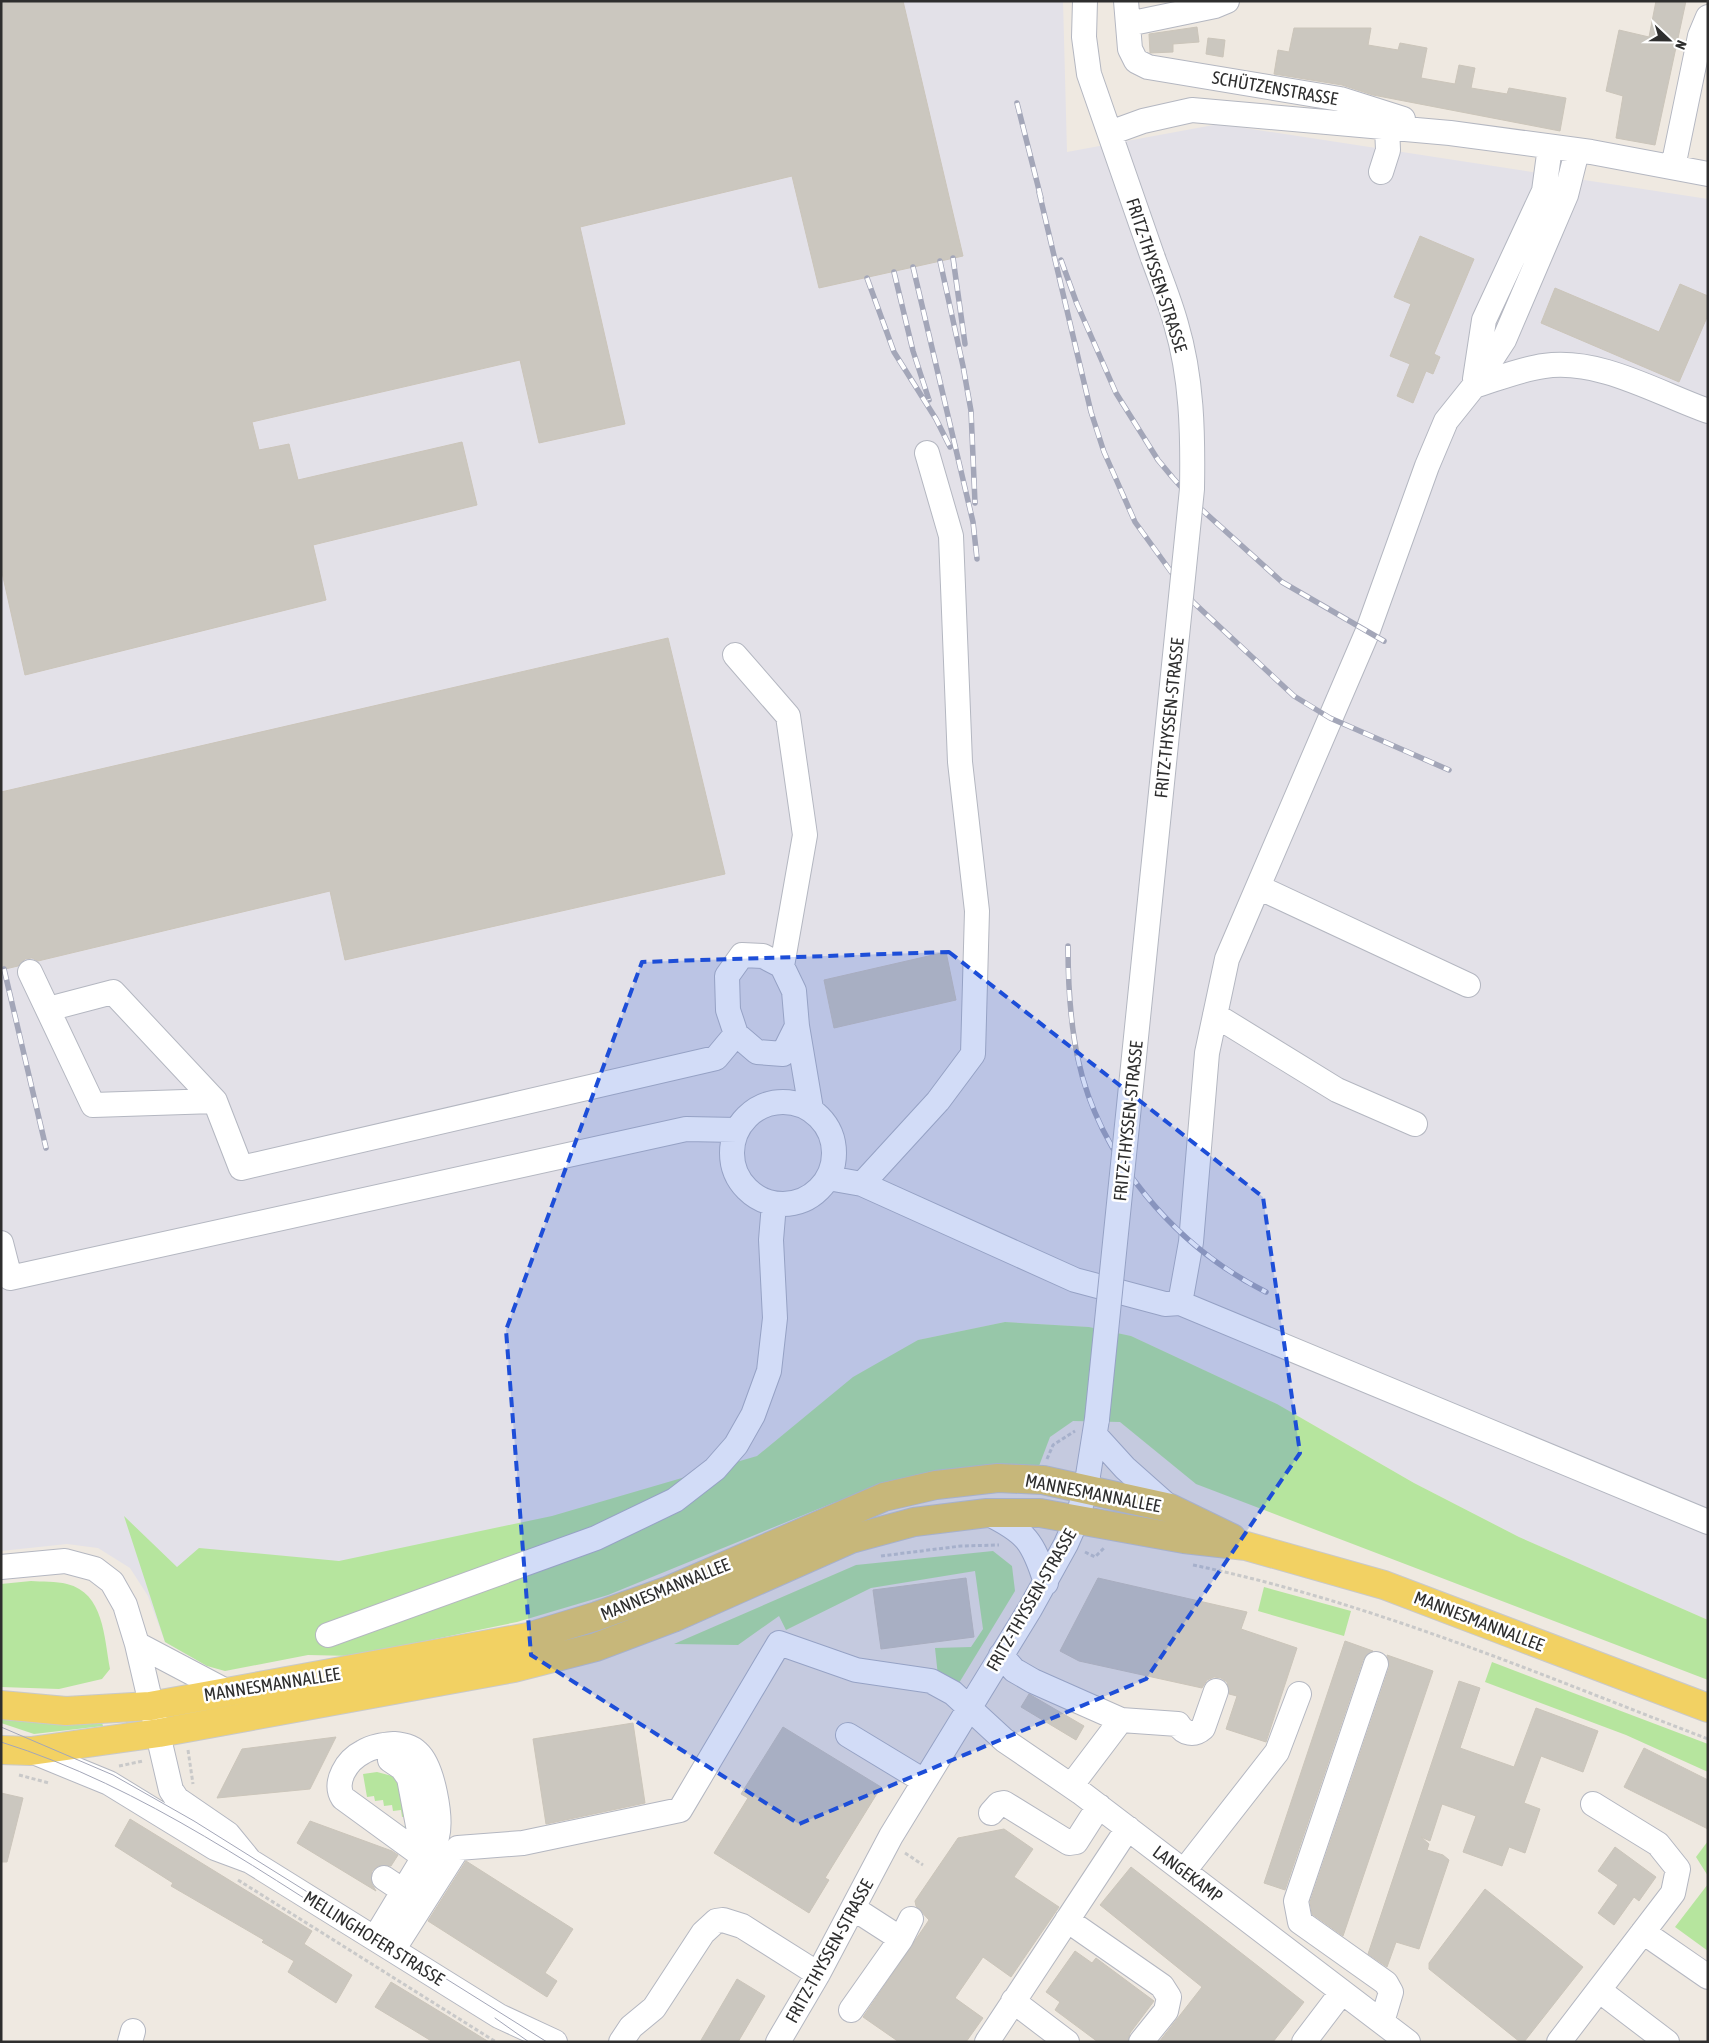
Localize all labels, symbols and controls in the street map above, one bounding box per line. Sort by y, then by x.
north arrow [1644,15,1694,65]
text: N [1672,38,1690,52]
street label: SCHÜTZENSTRASSE [1211,67,1340,109]
street label: FRITZ-THYSSEN-STRASSE [1122,195,1192,355]
street label: FRITZ-THYSSEN-STRASSE [1150,637,1188,799]
street label: FRITZ-THYSSEN-STRASSE [1109,1040,1147,1202]
street label: MANNESMANNALLEE [1023,1470,1163,1516]
street label: FRITZ-THYSSEN-STRASSE [982,1525,1080,1675]
street label: MANNESMANNALLEE [597,1553,733,1625]
street label: MANNESMANNALLEE [1411,1587,1547,1656]
street label: MANNESMANNALLEE [202,1663,342,1705]
street label: LANGEKAMP [1149,1841,1227,1907]
street label: FRITZ-THYSSEN-STRASSE [781,1875,877,2026]
street label: MELLINGHOFER STRASSE [300,1886,448,1990]

